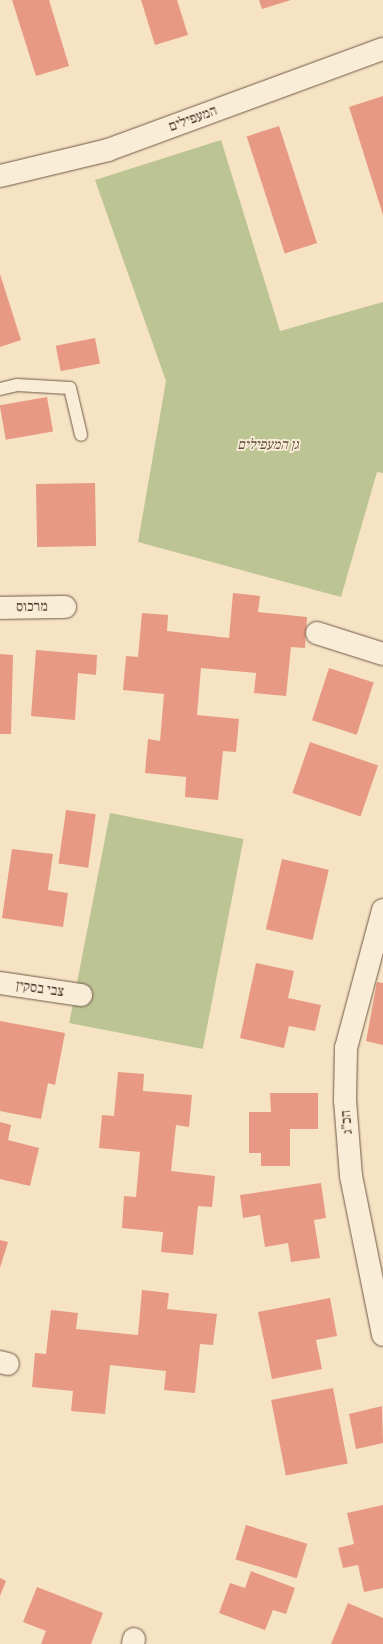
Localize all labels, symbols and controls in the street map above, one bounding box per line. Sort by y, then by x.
street label: המעפילים [166,102,220,136]
park label: גן המעפילים [237,437,299,453]
street label: מרכוס [16,598,48,616]
street label: צבי בסקין [15,977,65,1001]
street label: הכ"ג [338,1109,356,1135]

